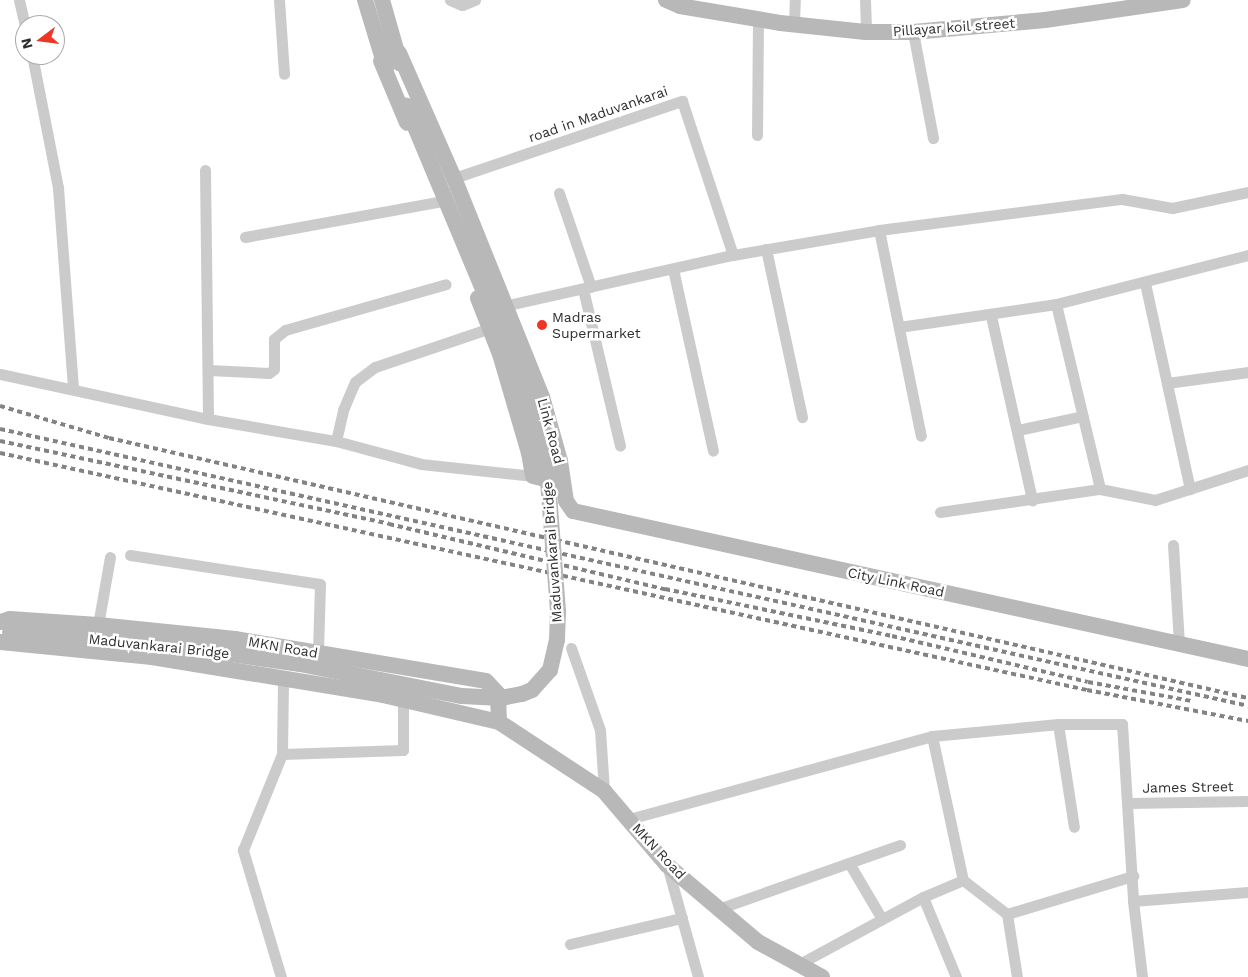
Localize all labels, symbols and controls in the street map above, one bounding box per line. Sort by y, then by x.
street label: Pillayar koil street [892,14,1016,40]
north arrow [15,15,65,65]
text: N [17,37,36,51]
street label: road in Maduvankarai [526,82,670,146]
place label: Madras Supermarket [552,309,641,342]
marker: Madras Supermarket [536,319,548,331]
street label: Link Road [534,396,568,466]
street label: Maduvankarai Bridge [539,481,565,623]
street label: City Link Road [846,564,946,600]
street label: Maduvankarai Bridge [88,630,230,662]
street label: MKN Road [247,633,319,661]
street label: James Street [1142,778,1234,796]
street label: MKN Road [629,820,689,882]

